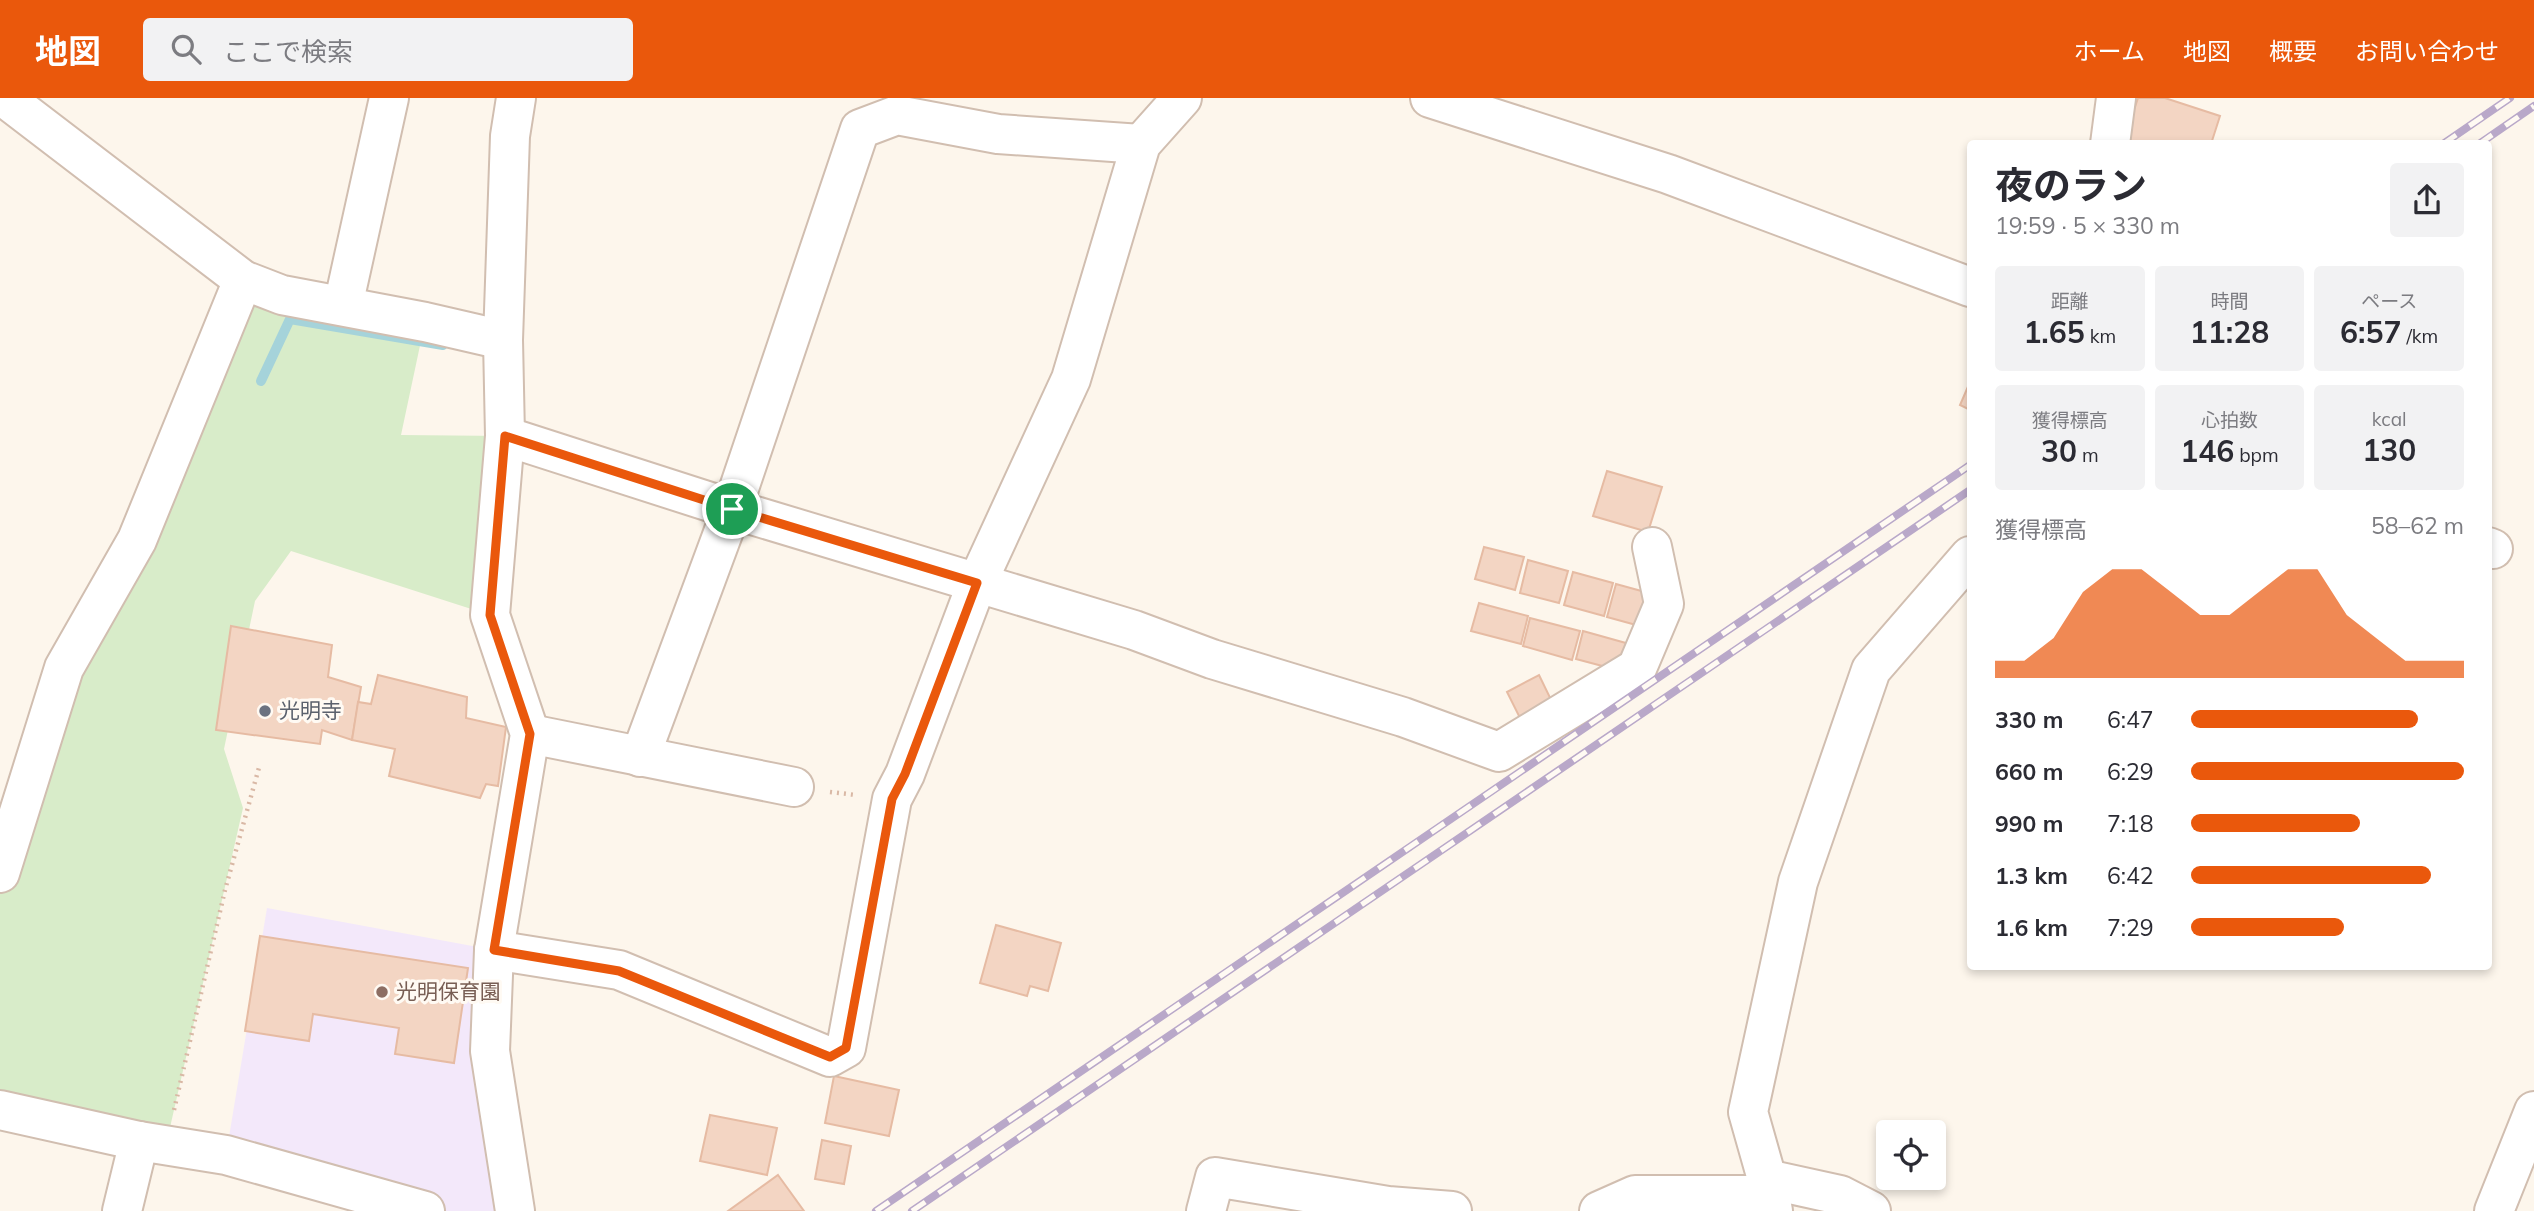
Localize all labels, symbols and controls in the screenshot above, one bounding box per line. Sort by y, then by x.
search box [143,18,633,81]
text: 地図 [35,30,101,71]
icon: search [167,30,205,68]
text: ここで検索 [223,35,353,68]
text: ホーム [2074,36,2145,66]
text: 地図 [2183,36,2231,66]
text: 概要 [2269,36,2317,66]
text: お問い合わせ [2355,36,2499,66]
text: 夜のラン [1995,161,2147,209]
button: share [2390,163,2464,237]
text: 19:59 · 5 × 330 m [1995,211,2180,240]
text: 距離 [2051,289,2089,313]
text: 時間 [2210,289,2249,313]
text: ペース [2361,289,2417,313]
text: 1.65 [2023,313,2085,351]
text: 11:28 [2190,313,2269,351]
text: 6:57 [2340,313,2401,351]
text: km [2085,324,2116,348]
text: /km [2401,324,2438,348]
text: kcal [2372,407,2407,431]
text: 獲得標高 [2032,408,2108,432]
text: 心拍数 [2201,408,2258,432]
text: 130 [2362,431,2416,469]
text: 30 [2041,432,2077,470]
text: 146 [2180,432,2234,470]
text: m [2077,443,2099,467]
text: bpm [2234,443,2279,467]
pin [702,479,762,539]
icon: arrive [713,490,751,528]
text: 58–62 m [2371,511,2464,540]
text: 獲得標高 [1995,515,2087,544]
place label: 光明寺 [279,697,342,723]
marker: 光明寺 [257,703,273,719]
text: 330 m [1995,705,2063,734]
text: 6:47 [2107,705,2154,734]
text: 660 m [1995,757,2063,786]
text: 6:29 [2107,757,2154,786]
text: 990 m [1995,809,2063,838]
text: 7:18 [2107,809,2154,838]
text: 1.3 km [1995,861,2068,890]
text: 6:42 [2107,861,2154,890]
text: 1.6 km [1995,913,2068,942]
text: 7:29 [2107,913,2154,942]
place label: 光明保育園 [396,978,501,1004]
marker: 光明保育園 [374,984,390,1000]
map controls [1876,1120,1946,1190]
button: locate [1876,1120,1946,1190]

